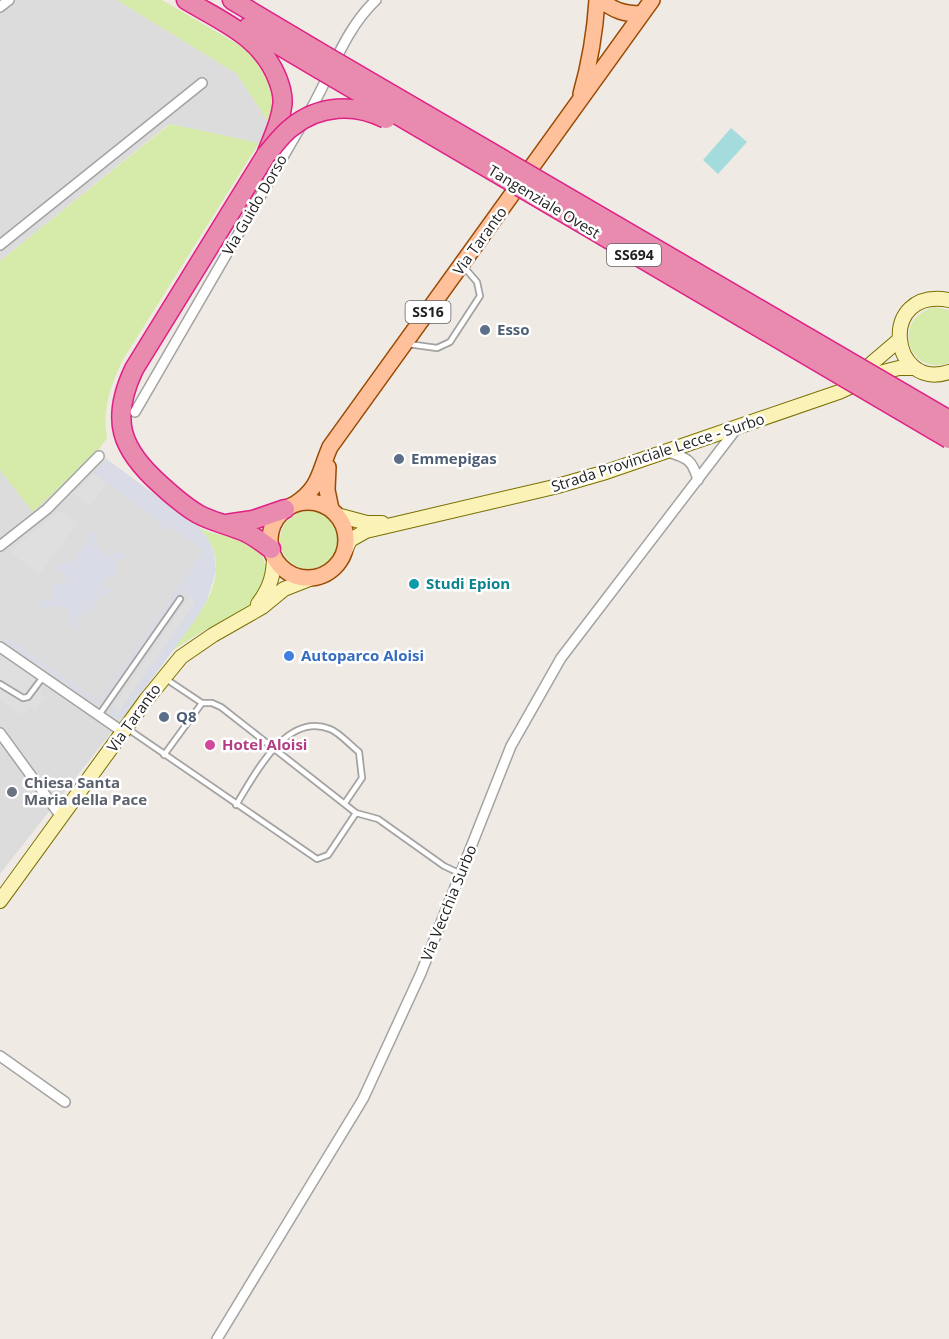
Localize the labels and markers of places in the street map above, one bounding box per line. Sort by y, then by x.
place label: Esso [497,319,530,339]
marker: Esso [478,323,492,337]
place label: Emmepigas [411,448,497,468]
marker: Emmepigas [392,452,406,466]
place label: Studi Epion [426,573,510,593]
marker: Studi Epion [407,577,421,591]
place label: Autoparco Aloisi [301,645,424,665]
marker: Autoparco Aloisi [282,649,296,663]
place label: Q8 [176,706,197,726]
marker: Q8 [157,710,171,724]
place label: Hotel Aloisi [222,734,307,754]
marker: Hotel Aloisi [203,738,217,752]
place label: Chiesa Santa Maria della Pace [24,772,147,809]
marker: Chiesa Santa Maria della Pace [5,785,19,799]

